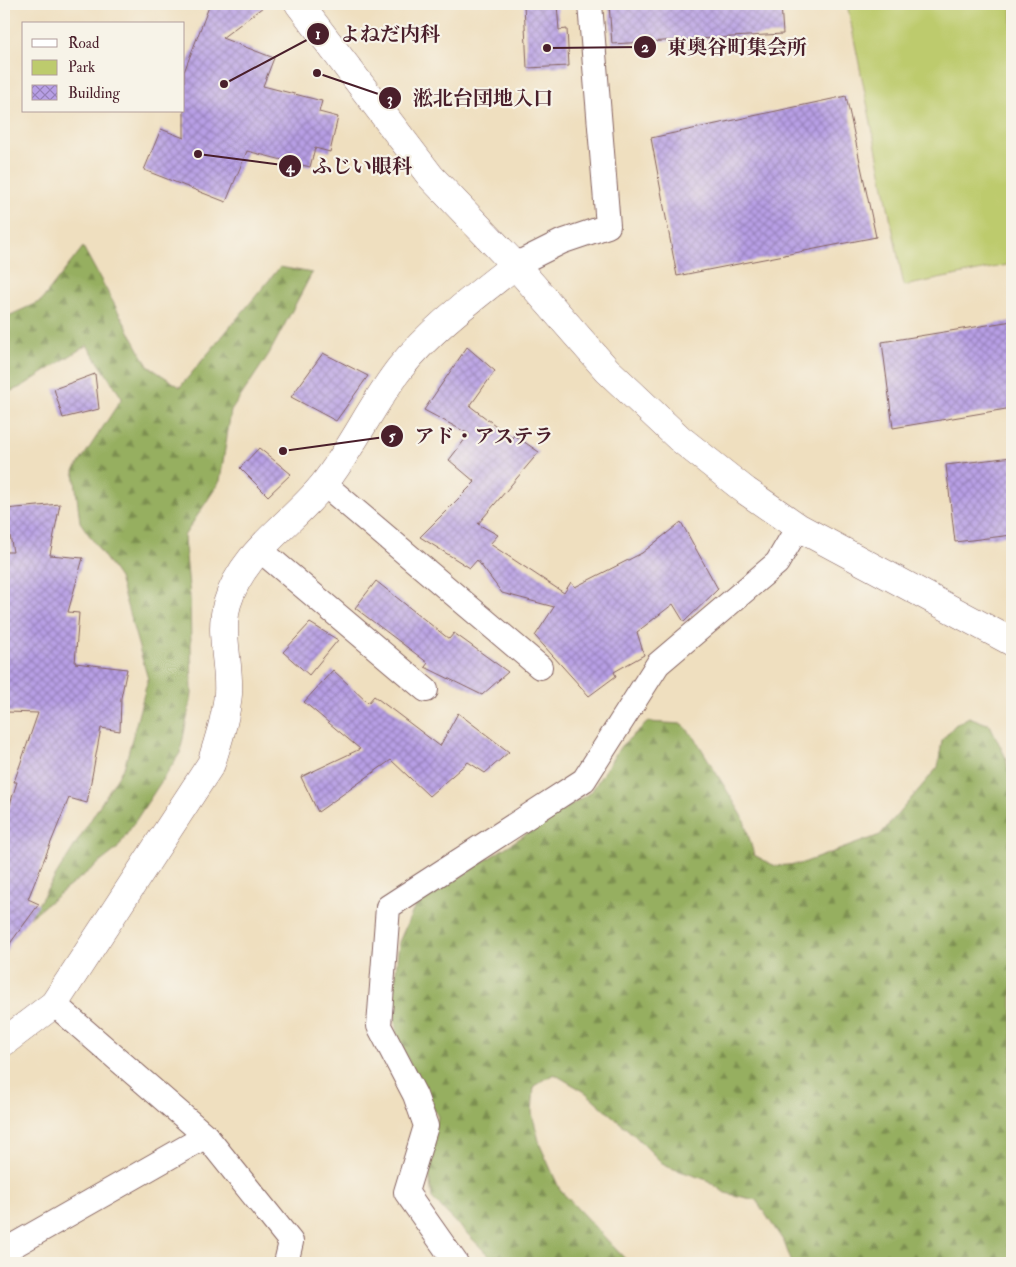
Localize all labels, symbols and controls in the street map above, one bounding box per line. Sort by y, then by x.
callout: よねだ内科 [305,17,450,52]
legend [22,22,185,112]
text: よねだ内科 [340,22,440,47]
text: 1 [315,25,321,44]
callout: 東奥谷町集会所 [632,29,817,64]
text: Road [68,34,100,53]
text: 東奥谷町集会所 [667,35,807,60]
text: 2 [641,38,649,57]
text: Park [68,58,95,77]
callout: 淞北台団地入口 [378,81,563,116]
text: Building [68,84,120,103]
text: 淞北台団地入口 [413,86,553,111]
text: 3 [387,90,393,109]
callout: ふじい眼科 [277,149,422,184]
text: ふじい眼科 [312,154,412,179]
text: 4 [285,158,295,177]
callout: アド・アステラ [379,419,564,454]
text: アド・アステラ [415,424,553,449]
text: 5 [389,427,396,446]

